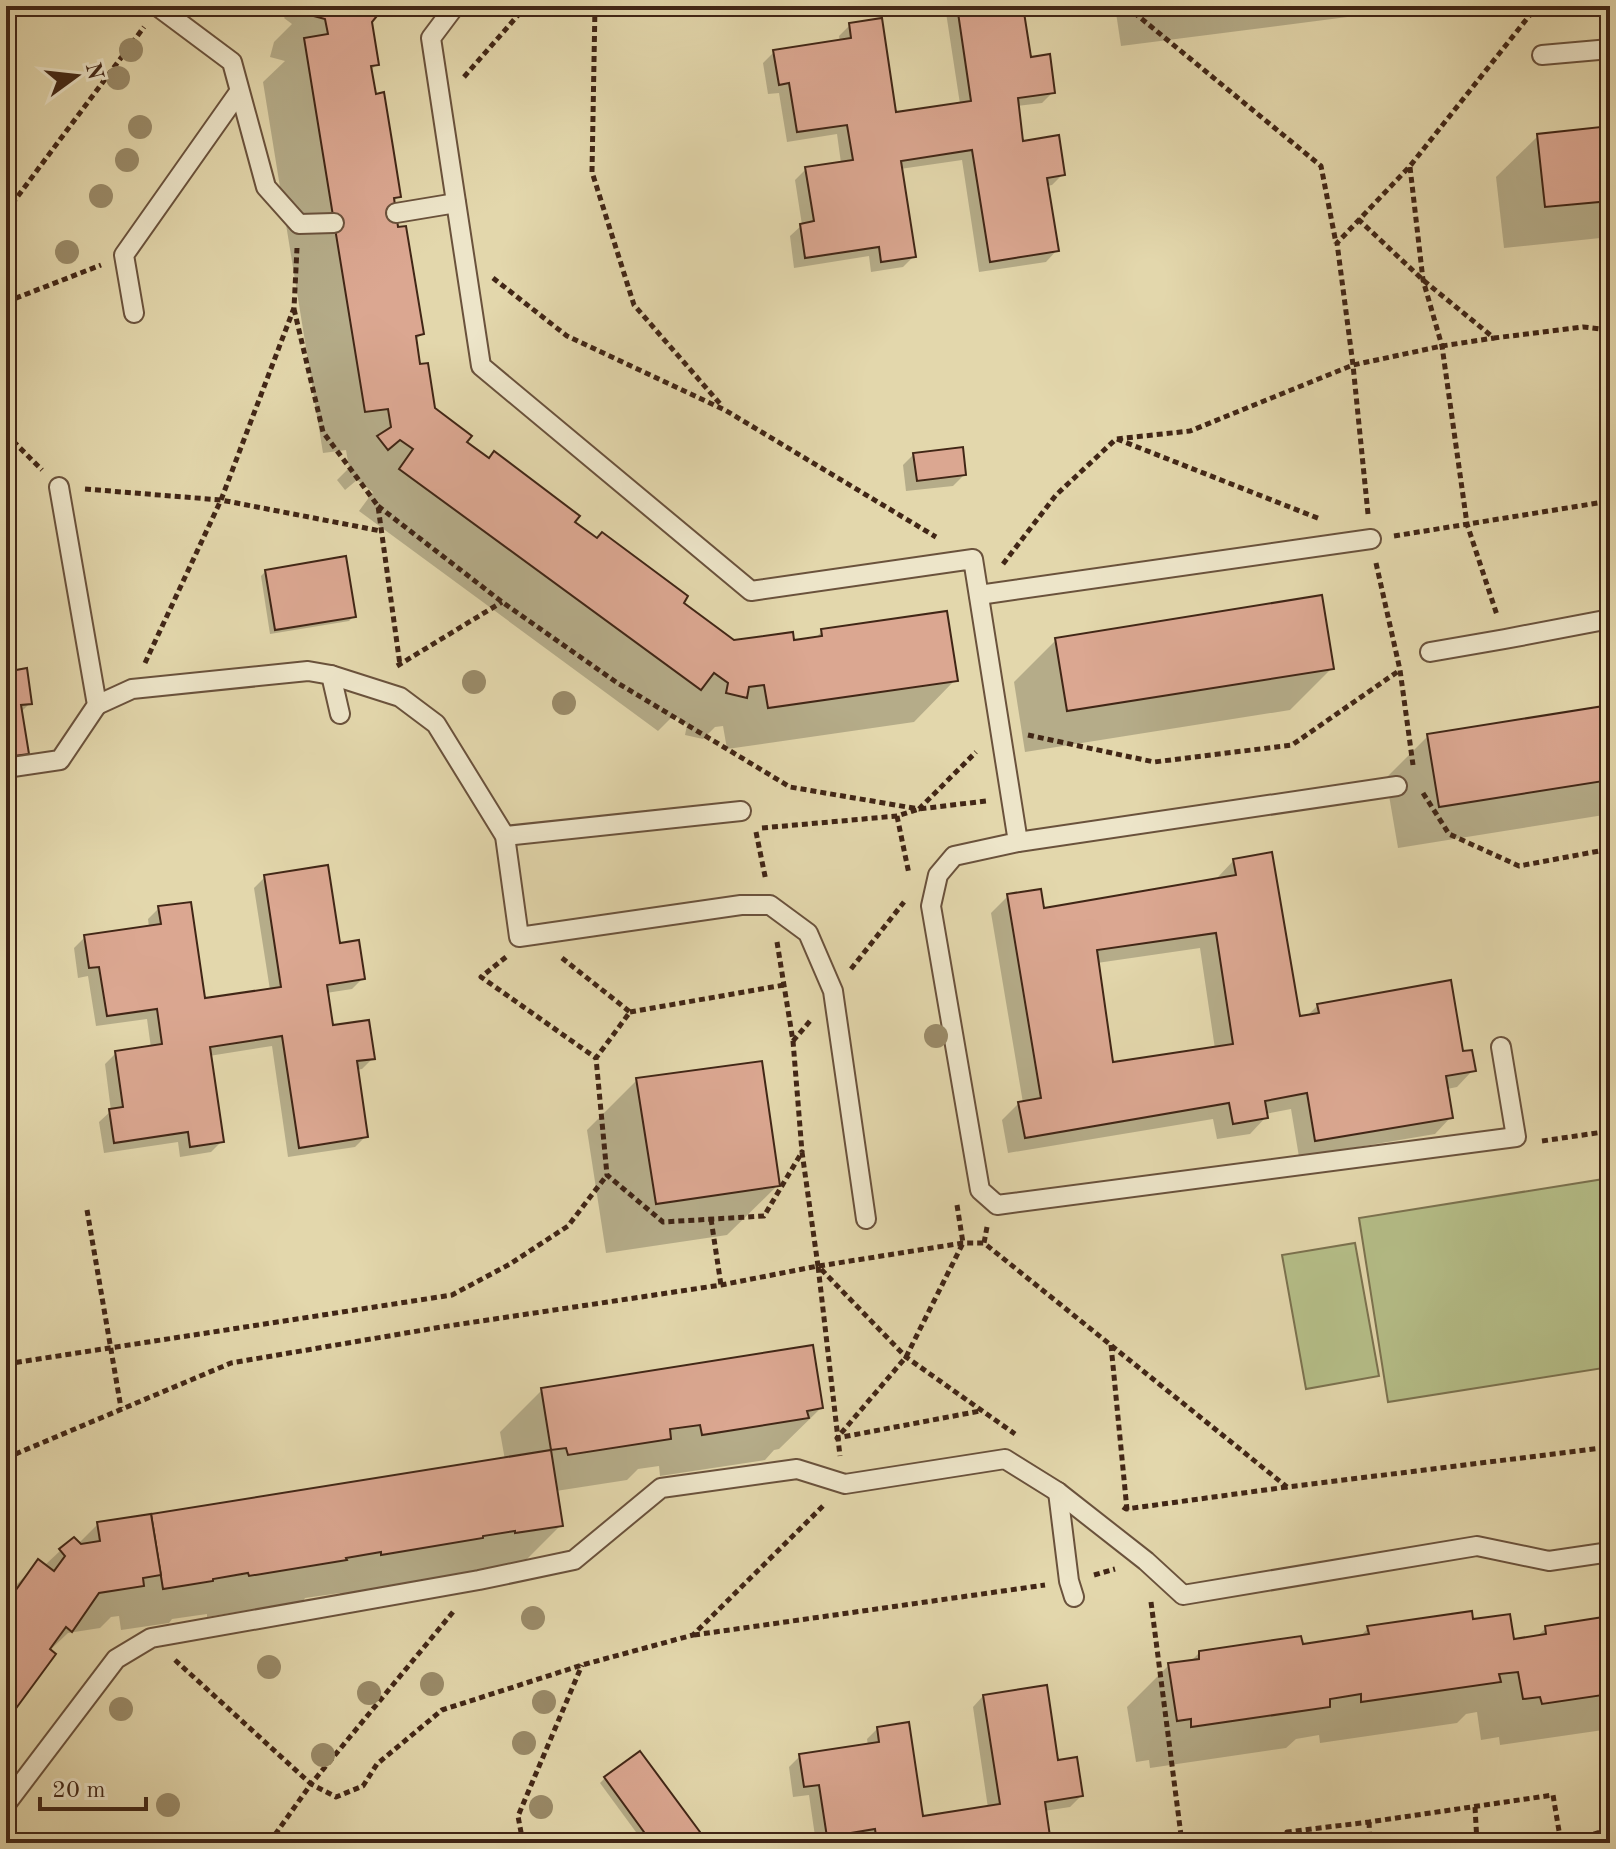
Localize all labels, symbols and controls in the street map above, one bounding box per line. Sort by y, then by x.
north arrow [36,36,116,116]
text: N [81,60,106,82]
scale bar [40,1761,146,1811]
text: 20 m [52,1779,106,1803]

